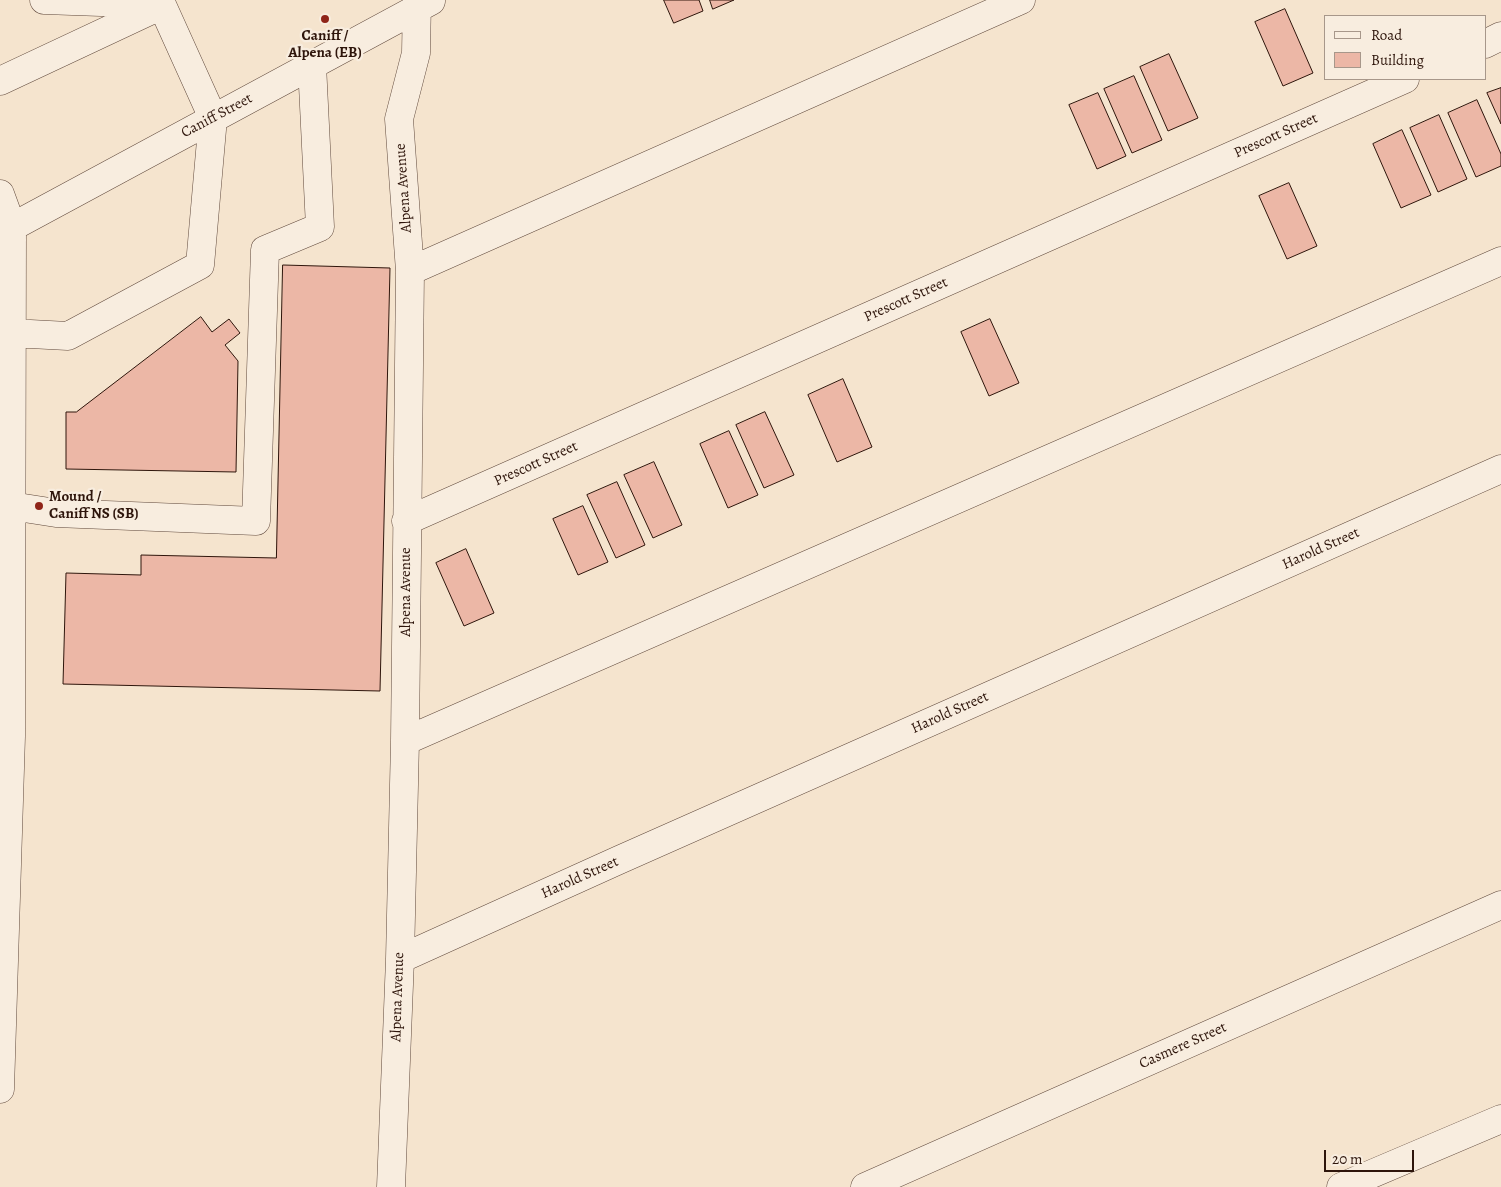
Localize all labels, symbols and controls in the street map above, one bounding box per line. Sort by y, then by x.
marker: Caniff / Alpena (EB) [319,13,331,25]
legend [1324,15,1486,80]
text: Road [1371,25,1402,45]
place label: Caniff / Alpena (EB) [288,27,362,62]
text: Building [1371,50,1424,70]
street label: Caniff Street [178,90,256,142]
street label: Prescott Street [1231,110,1321,162]
street label: Alpena Avenue [392,143,416,233]
street label: Prescott Street [861,274,951,326]
street label: Prescott Street [491,438,581,490]
place label: Mound / Caniff NS (SB) [49,488,139,523]
marker: Mound / Caniff NS (SB) [33,500,45,512]
street label: Harold Street [1280,524,1362,574]
street label: Alpena Avenue [397,547,415,637]
street label: Harold Street [909,688,991,738]
street label: Harold Street [539,853,621,903]
street label: Alpena Avenue [387,952,409,1042]
street label: Casmere Street [1137,1019,1229,1073]
scale bar [1326,1140,1416,1172]
text: 20 m [1332,1149,1363,1169]

